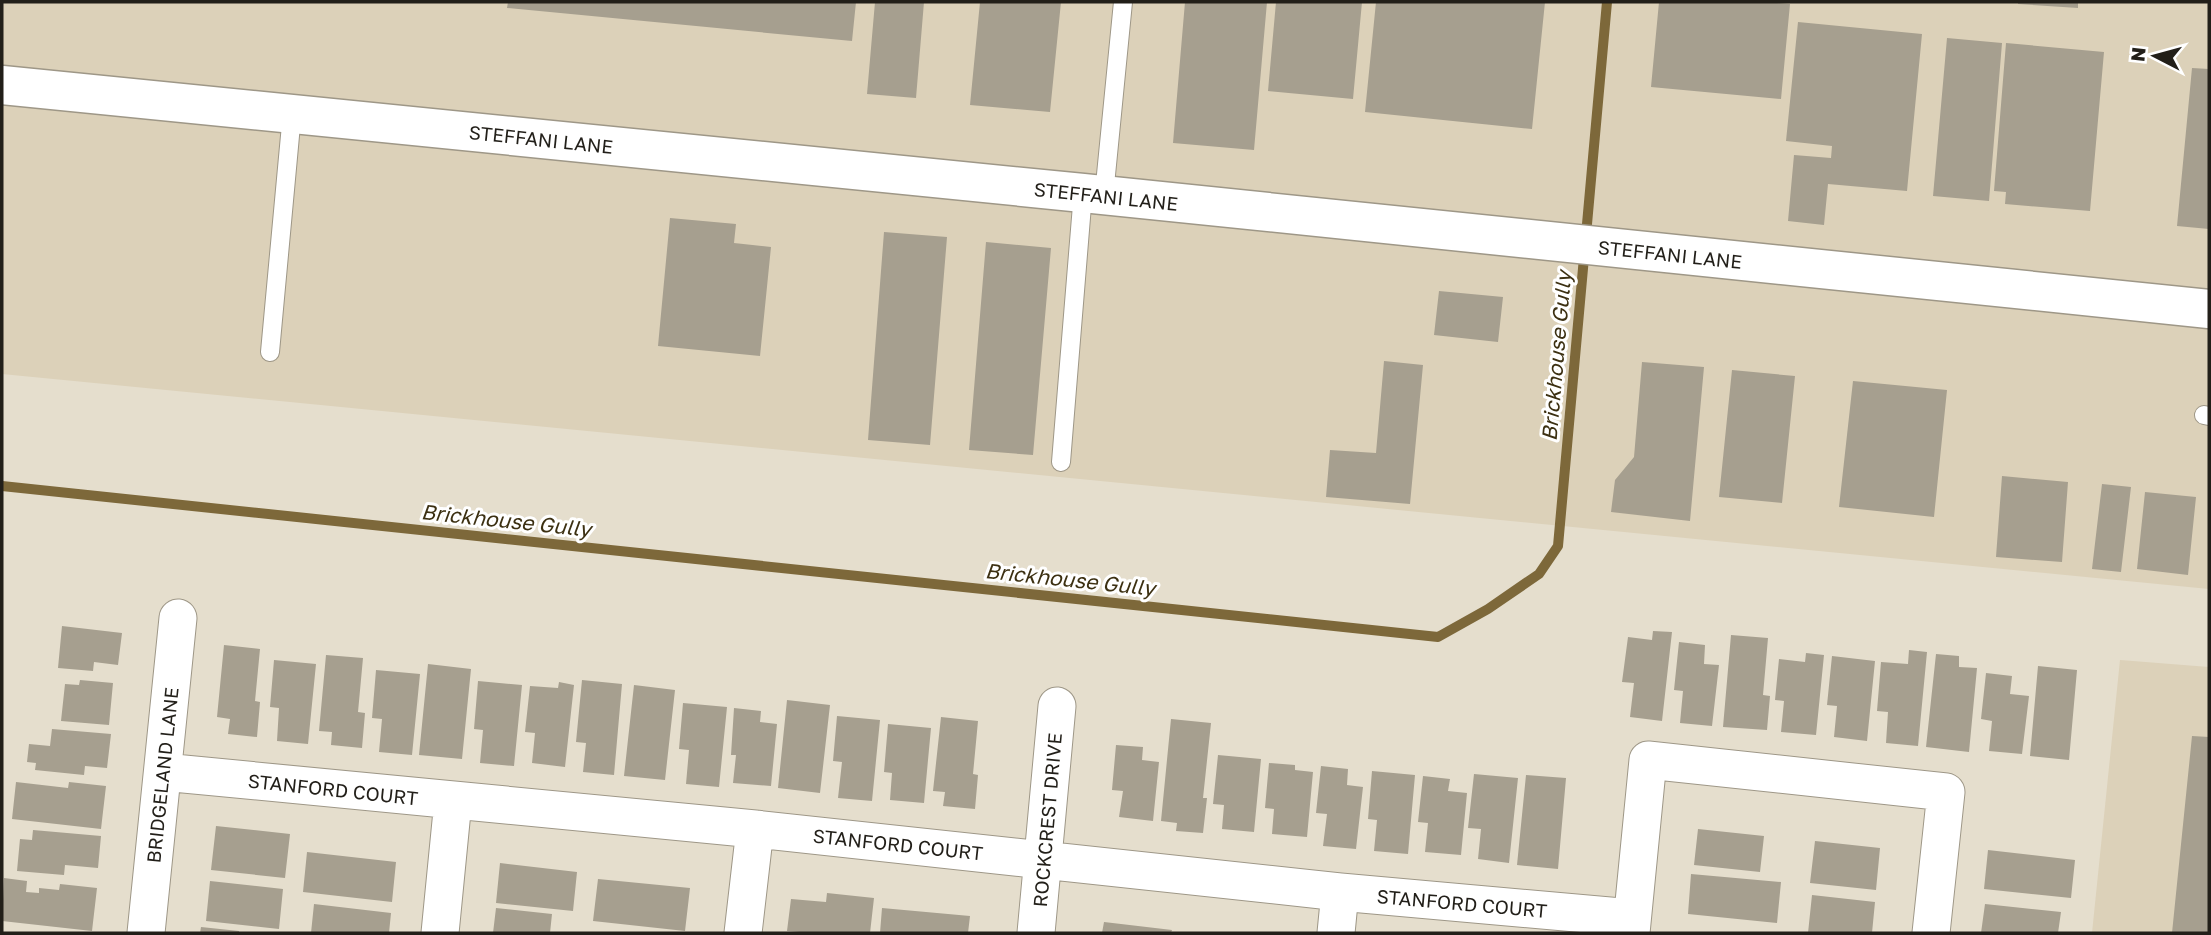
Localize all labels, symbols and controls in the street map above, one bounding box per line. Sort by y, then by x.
north arrow [2120,21,2190,91]
text: N [2125,46,2150,63]
street label: STEFFANI LANE [468,120,614,158]
street label: STEFFANI LANE [1033,177,1179,215]
street label: STEFFANI LANE [1597,235,1743,273]
water label: Brickhouse Gully [1536,267,1577,442]
water label: Brickhouse Gully [420,498,595,542]
water label: Brickhouse Gully [984,557,1159,601]
street label: BRIDGELAND LANE [141,686,183,864]
street label: ROCKCREST DRIVE [1028,732,1066,908]
street label: STANFORD COURT [247,769,419,809]
street label: STANFORD COURT [812,824,984,864]
street label: STANFORD COURT [1376,884,1548,922]

